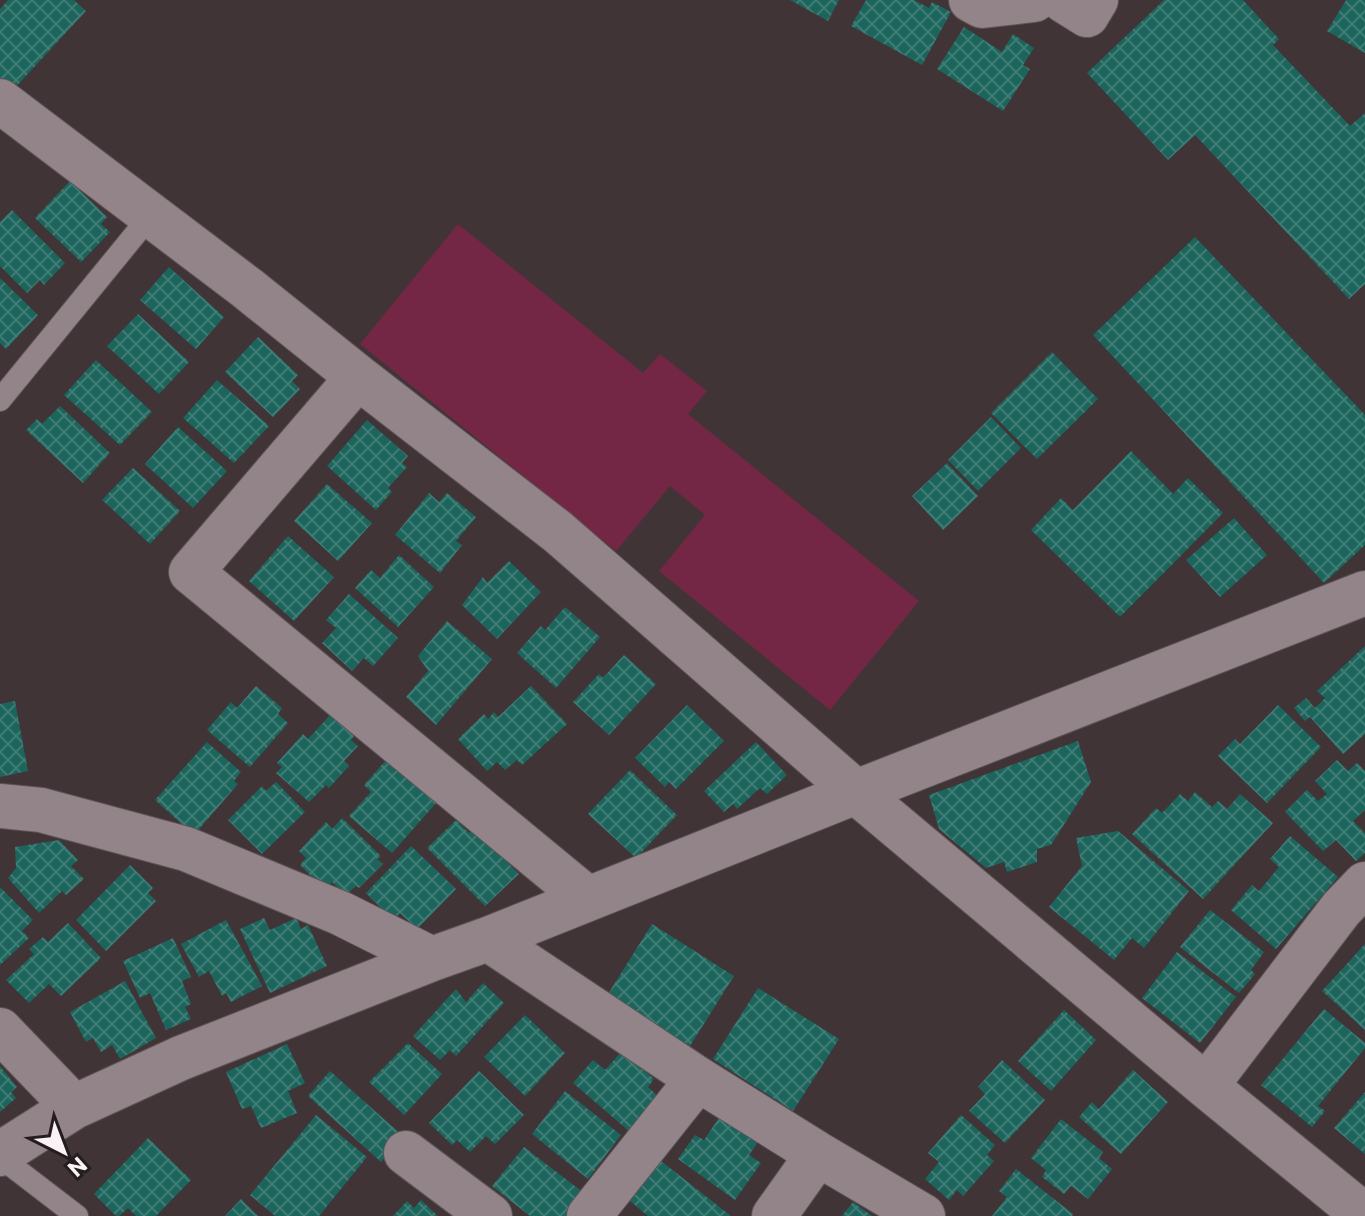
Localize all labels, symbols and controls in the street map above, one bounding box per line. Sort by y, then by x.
north arrow [24,1112,104,1192]
text: N [63,1152,93,1183]

